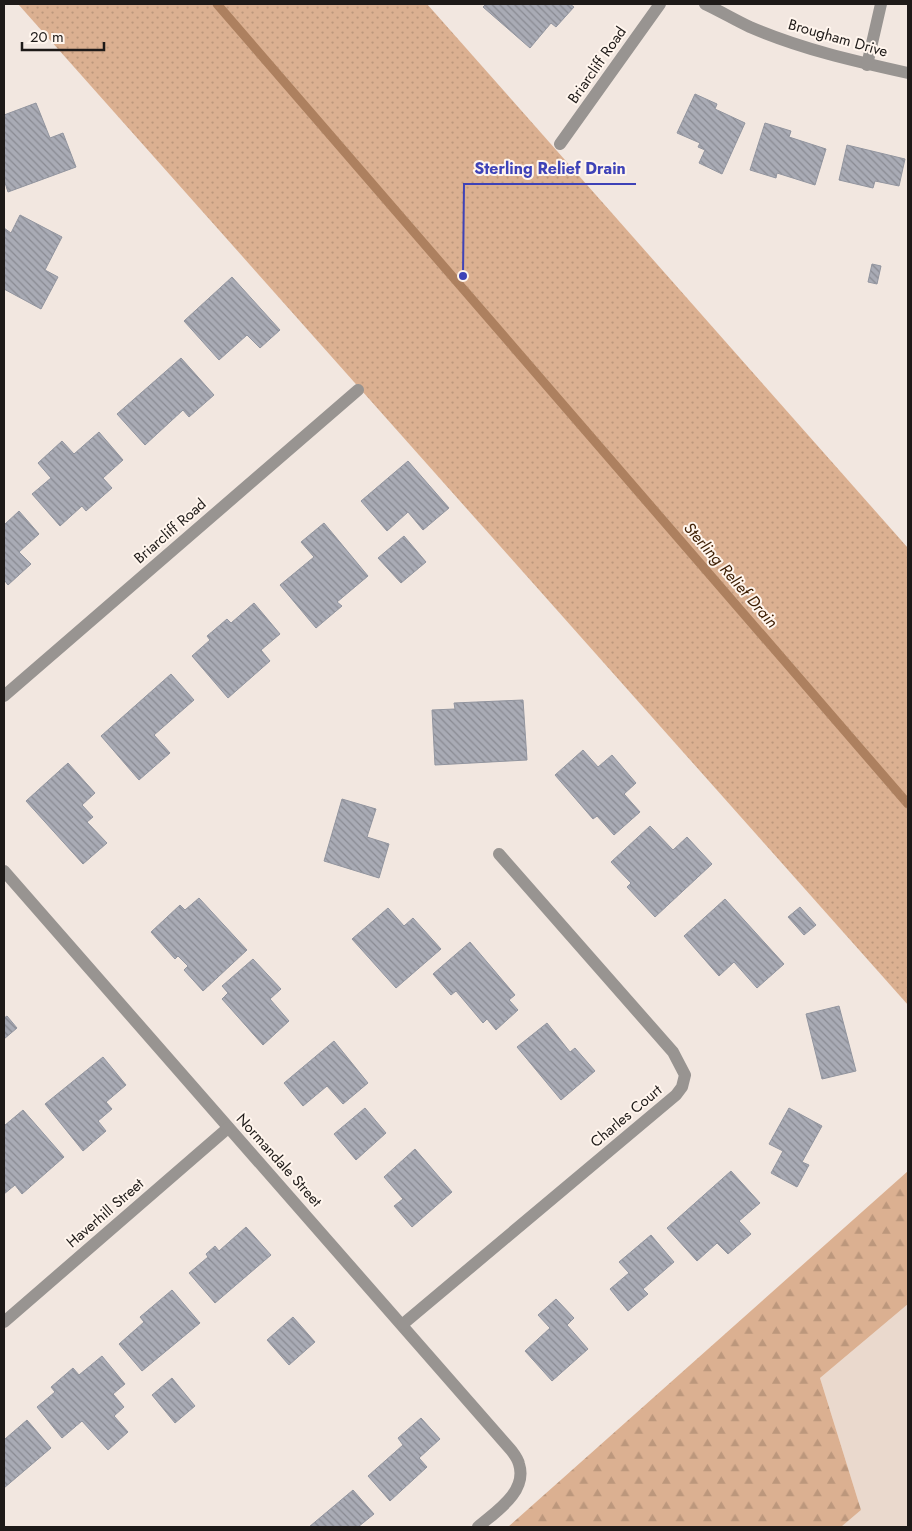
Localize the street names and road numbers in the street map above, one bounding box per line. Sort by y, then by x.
street label: Brougham Drive [786,13,891,63]
street label: Briarcliff Road [562,22,632,108]
street label: Briarcliff Road [129,493,211,569]
street label: Charles Court [585,1079,667,1152]
street label: Normandale Street [231,1108,327,1212]
street label: Haverhill Street [62,1173,149,1253]

